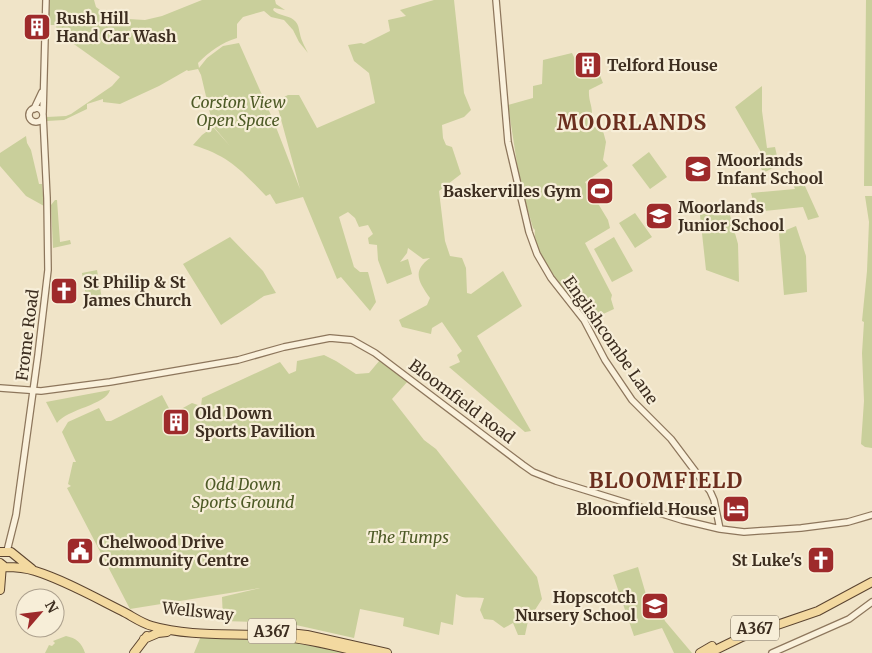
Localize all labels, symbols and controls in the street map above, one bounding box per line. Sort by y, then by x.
place label: Rush Hill Hand Car Wash [56,8,177,46]
building icon: Rush Hill Hand Car Wash [22,12,52,42]
building icon: Telford House [573,50,603,80]
place label: Telford House [607,55,718,75]
park label: Corston View Open Space [190,92,286,130]
district label: MOORLANDS [557,109,707,136]
place label: Moorlands Infant School [717,150,823,188]
school or university icon: Moorlands Infant School [683,154,713,184]
sports icon: Baskervilles Gym [585,176,615,206]
place label: Baskervilles Gym [443,181,581,201]
place label: Moorlands Junior School [677,197,784,235]
school or university icon: Moorlands Junior School [644,201,674,231]
place label: St Philip & St James Church [82,272,192,310]
street label: Englishcombe Lane [559,272,663,408]
church icon: St Philip & St James Church [49,276,79,306]
street label: Frome Road [11,288,43,382]
street label: Bloomfield Road [405,355,519,448]
place label: Old Down Sports Pavilion [195,403,315,441]
building icon: Old Down Sports Pavilion [161,407,191,437]
district label: BLOOMFIELD [589,467,743,494]
park label: Odd Down Sports Ground [192,474,295,512]
hotel icon: Bloomfield House [721,494,751,524]
place label: Bloomfield House [576,499,717,519]
park label: The Tumps [367,527,449,547]
place label: Chelwood Drive Community Centre [99,532,249,570]
public building icon: Chelwood Drive Community Centre [65,536,95,566]
church icon: St Luke's [806,545,836,575]
place label: St Luke's [732,550,802,570]
place label: Hopscotch Nursery School [515,587,636,625]
north arrow [15,588,65,638]
school or university icon: Hopscotch Nursery School [640,591,670,621]
street label: Wellsway [160,597,236,625]
text: N [41,598,62,616]
road number: A367 [731,616,779,640]
road number: A367 [248,618,296,644]

